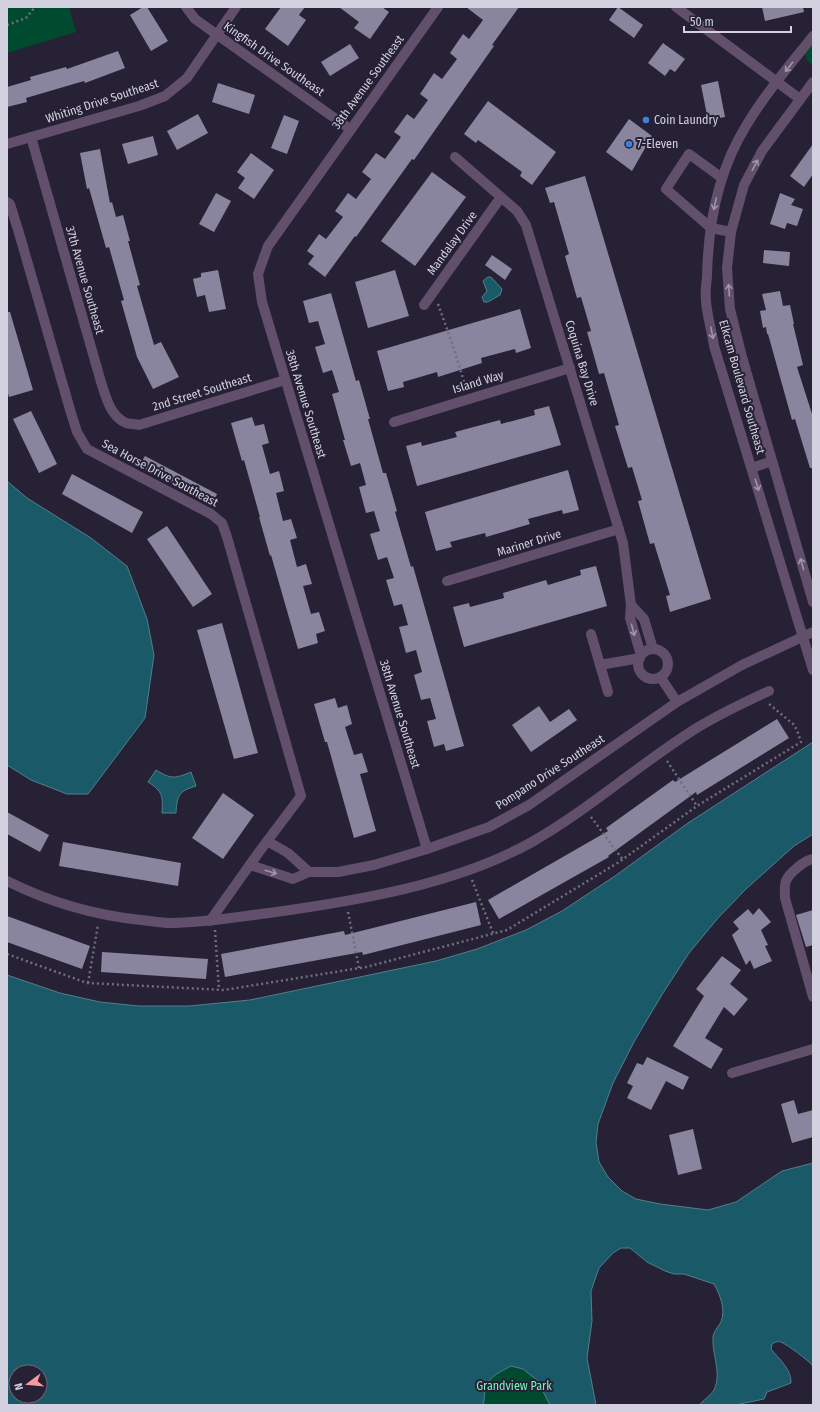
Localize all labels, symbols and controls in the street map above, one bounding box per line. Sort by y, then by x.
scale bar [684,8,791,34]
text: 50 m [690,15,714,29]
street label: Kingfish Drive Southeast [221,19,327,99]
street label: 38th Avenue Southeast [329,32,407,132]
one-way arrow [785,61,793,72]
street label: Whiting Drive Southeast [44,76,160,126]
place label: Coin Laundry [654,113,719,127]
marker: Coin Laundry [641,115,651,125]
place label: 7-Eleven [637,137,678,151]
marker: 7-Eleven [624,139,634,149]
one-way arrow [751,159,759,171]
one-way arrow [711,198,719,211]
street label: Mandalay Drive [424,208,480,278]
street label: 37th Avenue Southeast [63,224,107,336]
one-way arrow [725,284,732,297]
street label: Elkcam Boulevard Southeast [716,318,768,456]
street label: Coquina Bay Drive [562,319,602,408]
one-way arrow [708,326,716,339]
street label: 38th Avenue Southeast [283,348,329,460]
street label: Island Way [451,367,506,396]
street label: 2nd Street Southeast [151,370,253,414]
street label: Sea Horse Drive Southeast [99,436,221,510]
one-way arrow [754,478,761,491]
street label: Mariner Drive [495,527,563,559]
one-way arrow [798,558,805,571]
one-way arrow [630,623,638,636]
street label: 38th Avenue Southeast [377,658,423,770]
street label: Pompano Drive Southeast [493,732,607,812]
one-way arrow [264,869,277,876]
north arrow [8,1364,48,1404]
park label: Grandview Park [476,1379,552,1393]
text: N [12,1382,26,1392]

